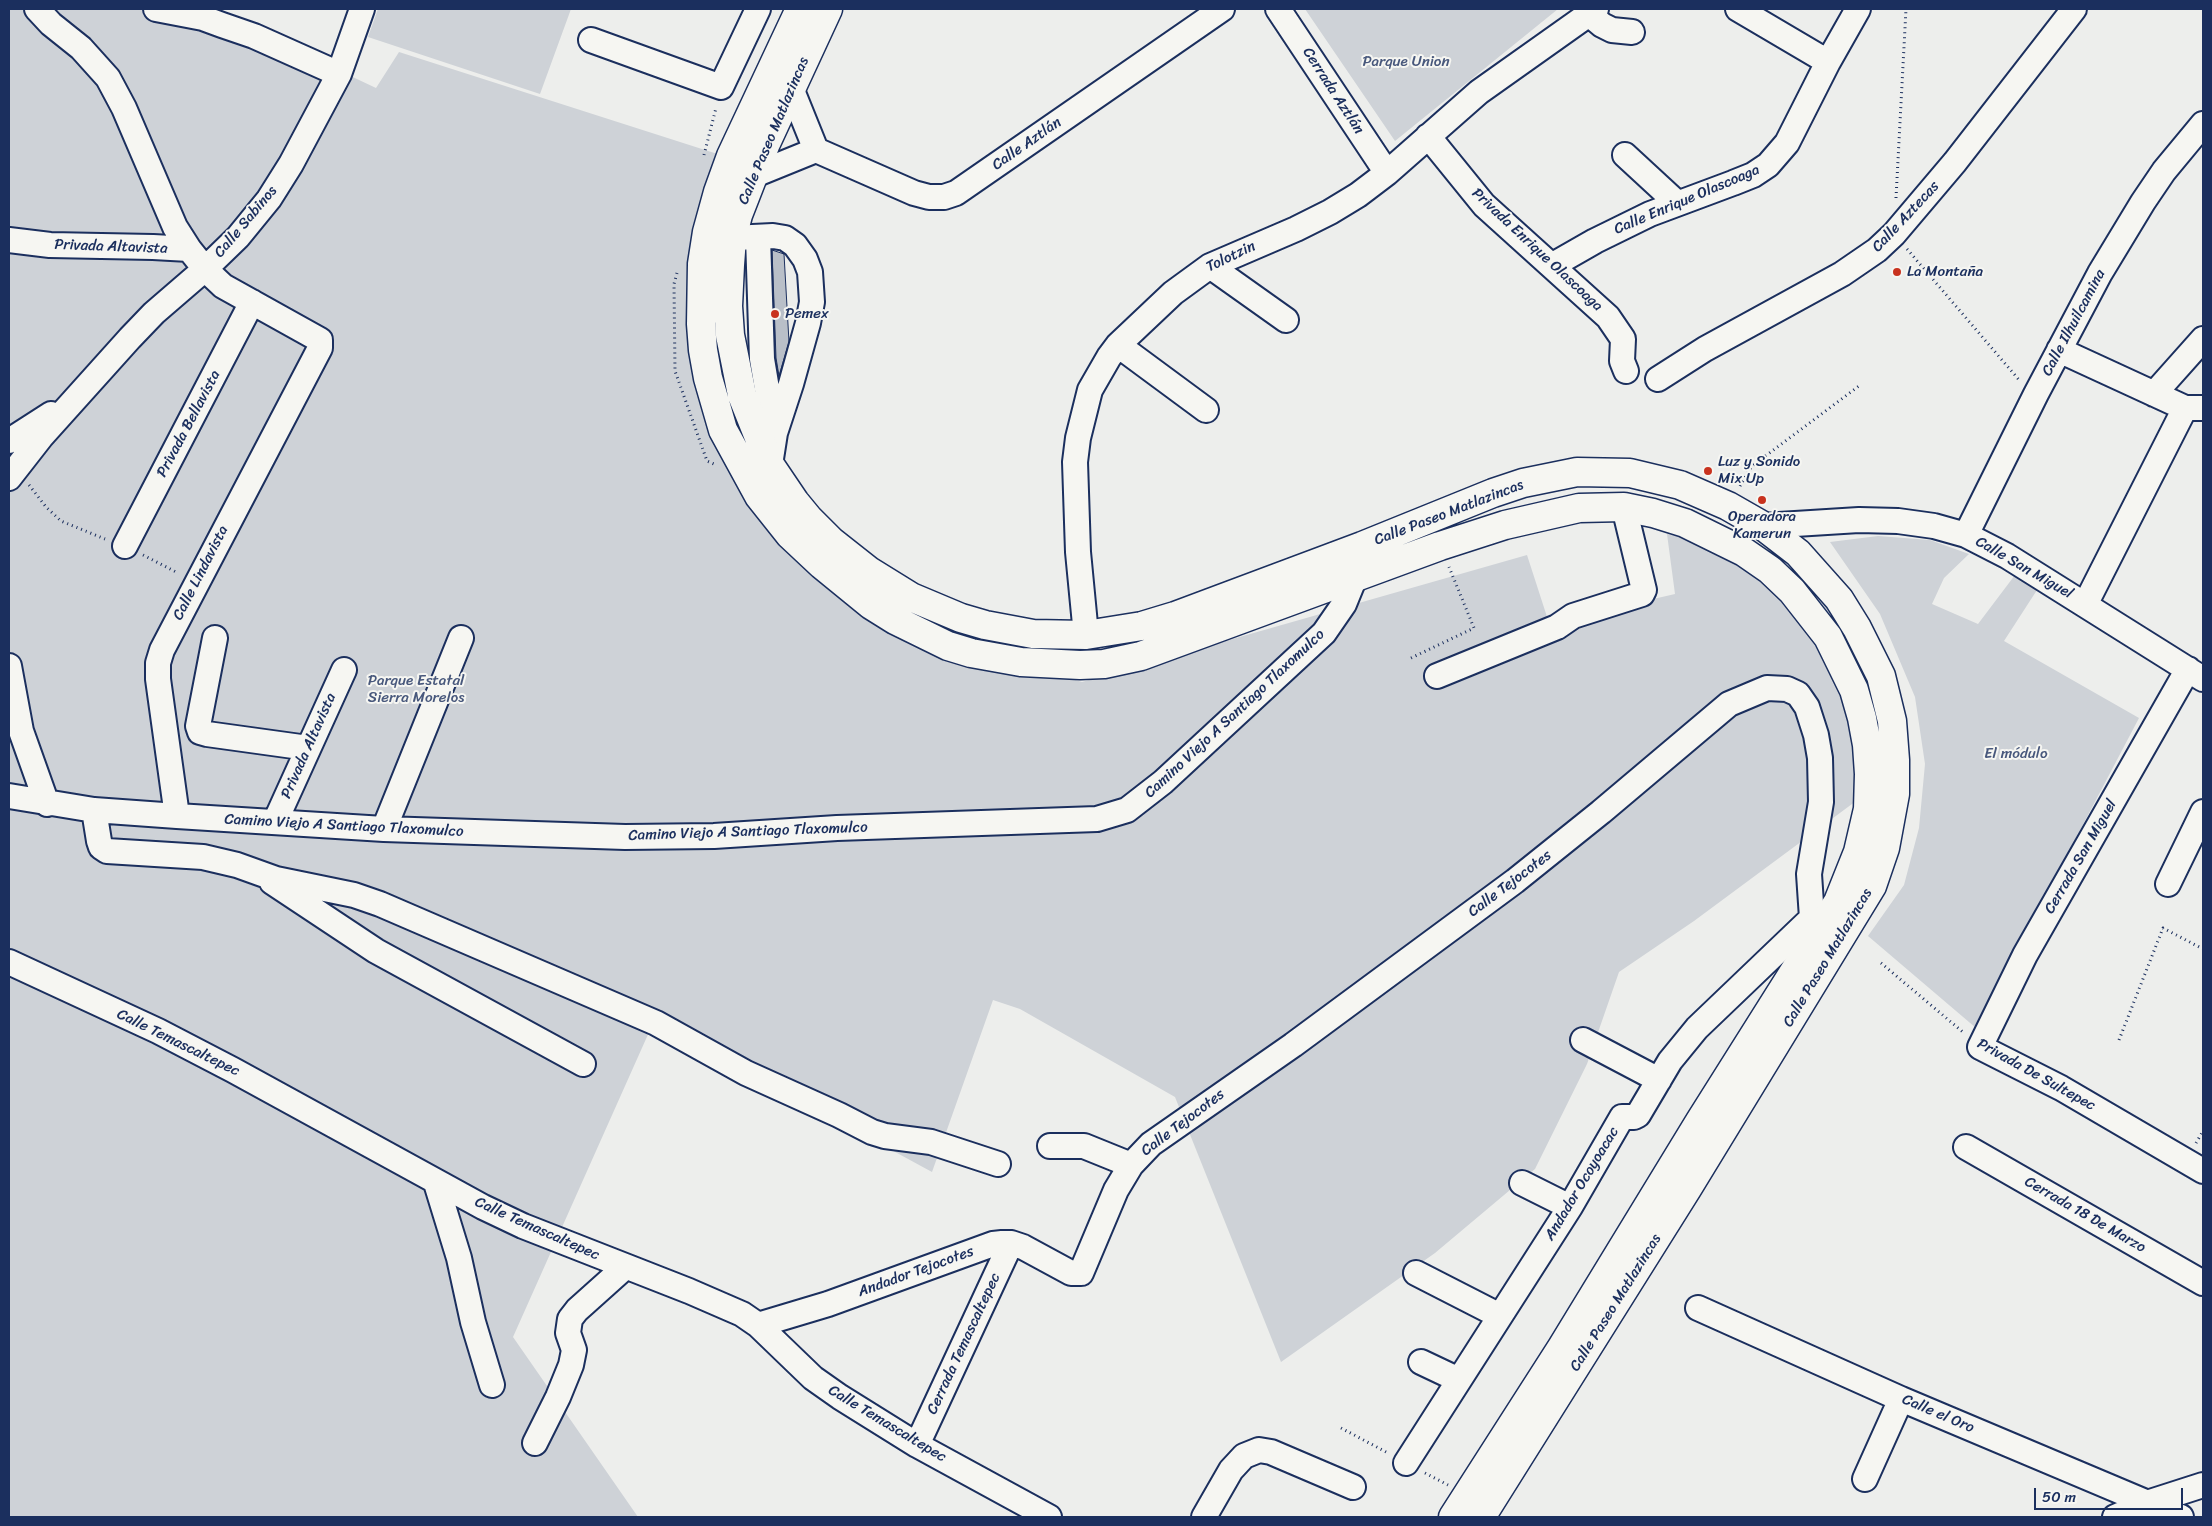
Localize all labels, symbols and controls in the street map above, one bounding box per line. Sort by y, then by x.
street label: Cerrada Aztlán [1298,44,1368,138]
park label: Parque Union [1362,53,1450,71]
street label: Calle Paseo Matlazincas [735,55,813,207]
street label: Calle Aztlán [989,114,1065,174]
street label: Calle Enrique Olascoaga [1612,161,1762,239]
street label: Calle Aztecas [1869,178,1943,256]
street label: Calle Sabinos [211,182,281,262]
street label: Privada Enrique Olascoaga [1468,185,1606,315]
street label: Privada Altavista [54,236,168,258]
street label: Tolotzin [1204,237,1258,277]
place label: La Montaña [1907,263,1983,281]
marker: La Montaña [1891,266,1903,278]
street label: Calle Ilhuilcamina [2038,267,2110,379]
place label: Pemex [785,305,829,323]
marker: Pemex [769,308,781,320]
street label: Privada Bellavista [153,367,225,481]
place label: Luz y Sonido Mix Up [1718,453,1800,488]
marker: Luz y Sonido Mix Up [1702,465,1714,477]
street label: Calle Paseo Matlazincas [1372,476,1526,550]
marker: Operadora Kamerun [1756,494,1768,506]
place label: Operadora Kamerun [1728,508,1796,543]
street label: Calle Lindavista [169,523,233,623]
street label: Calle San Miguel [1972,533,2076,603]
street label: Camino Viejo A Santiago Tlaxomulco [1141,626,1329,802]
park label: Parque Estatal Sierra Morelos [368,672,464,707]
street label: Privada Altavista [278,690,340,802]
park label: El módulo [1984,745,2048,763]
street label: Cerrada San Miguel [2041,797,2121,917]
street label: Camino Viejo A Santiago Tlaxomulco [224,811,464,841]
street label: Camino Viejo A Santiago Tlaxomulco [628,819,868,845]
street label: Calle Tejocotes [1465,847,1555,921]
street label: Calle Paseo Matlazincas [1780,886,1876,1030]
street label: Calle Temascaltepec [114,1005,242,1081]
street label: Privada De Sultepec [1974,1035,2098,1115]
street label: Calle Tejocotes [1138,1086,1228,1160]
street label: Andador Ocoyoacac [1541,1124,1623,1244]
street label: Cerrada 18 De Marzo [2021,1173,2149,1257]
street label: Calle Temascaltepec [472,1193,602,1265]
street label: Calle Paseo Matlazincas [1566,1231,1666,1375]
street label: Andador Tejocotes [856,1243,976,1301]
street label: Cerrada Temascaltepec [923,1271,1005,1417]
street label: Calle Temascaltepec [825,1382,949,1466]
street label: Calle el Oro [1899,1391,1977,1437]
scale bar [2037,1478,2186,1510]
text: 50 m [2042,1484,2076,1510]

